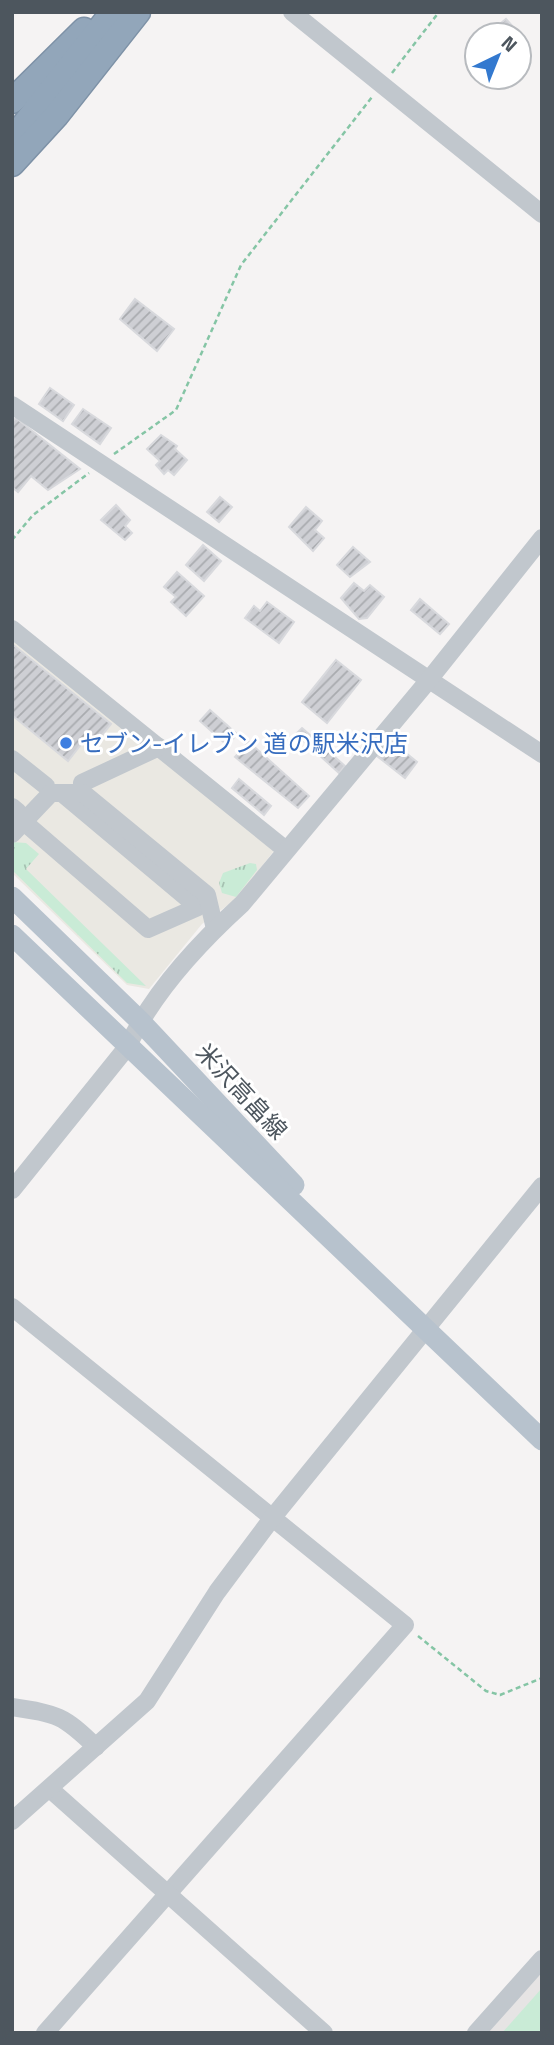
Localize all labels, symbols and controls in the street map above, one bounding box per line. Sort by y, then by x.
north arrow [463,21,533,91]
text: N [495,28,525,58]
place label: セブン-イレブン 道の駅米沢店 [80,725,408,761]
marker: セブン-イレブン 道の駅米沢店 [58,735,74,751]
street label: 米沢高畠線 [188,1035,296,1147]

